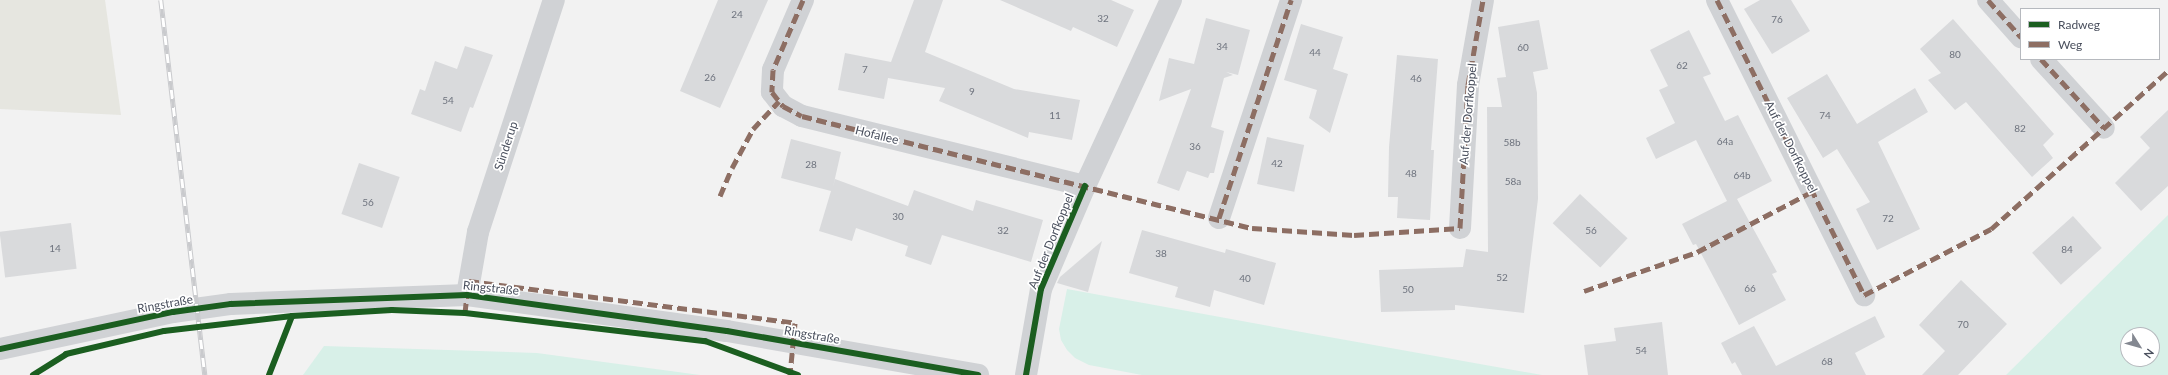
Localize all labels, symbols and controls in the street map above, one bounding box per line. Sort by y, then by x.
legend [2020,8,2160,60]
house number: 24 [731,9,743,21]
house number: 32 [1097,13,1109,25]
house number: 76 [1771,14,1783,26]
text: Radweg [2058,17,2100,32]
text: Weg [2058,37,2082,52]
house number: 34 [1216,41,1228,53]
house number: 60 [1517,42,1529,54]
house number: 44 [1309,47,1321,59]
house number: 80 [1949,49,1961,61]
house number: 62 [1676,60,1688,72]
street label: Auf der Dorfkoppel [1456,63,1480,165]
house number: 7 [862,64,868,76]
house number: 26 [704,72,716,84]
house number: 46 [1410,73,1422,85]
house number: 9 [969,86,975,98]
house number: 54 [442,95,454,107]
street label: Auf der Dorfkoppel [1761,98,1821,196]
house number: 11 [1049,110,1061,122]
house number: 74 [1819,110,1831,122]
street label: Sünderup [491,120,521,172]
street label: Hofallee [854,123,900,147]
house number: 82 [2014,123,2026,135]
house number: 64a [1717,136,1733,148]
house number: 58b [1503,137,1521,149]
house number: 36 [1189,141,1201,153]
house number: 42 [1271,158,1283,170]
house number: 28 [805,159,817,171]
house number: 48 [1405,168,1417,180]
house number: 64b [1733,170,1751,182]
house number: 58a [1505,176,1521,188]
street label: Auf der Dorfkoppel [1025,191,1077,291]
house number: 56 [362,197,374,209]
house number: 30 [892,211,904,223]
house number: 72 [1882,213,1894,225]
house number: 32 [997,225,1009,237]
house number: 56 [1585,225,1597,237]
house number: 14 [49,243,61,255]
house number: 84 [2061,244,2073,256]
house number: 38 [1155,248,1167,260]
house number: 52 [1496,272,1508,284]
house number: 40 [1239,273,1251,285]
street label: Ringstraße [462,278,520,298]
house number: 66 [1744,283,1756,295]
house number: 50 [1402,284,1414,296]
street label: Ringstraße [136,292,194,316]
house number: 70 [1957,319,1969,331]
street label: Ringstraße [783,323,841,347]
north arrow [2120,327,2160,367]
house number: 54 [1635,345,1647,357]
text: N [2141,347,2157,361]
house number: 68 [1821,356,1833,368]

